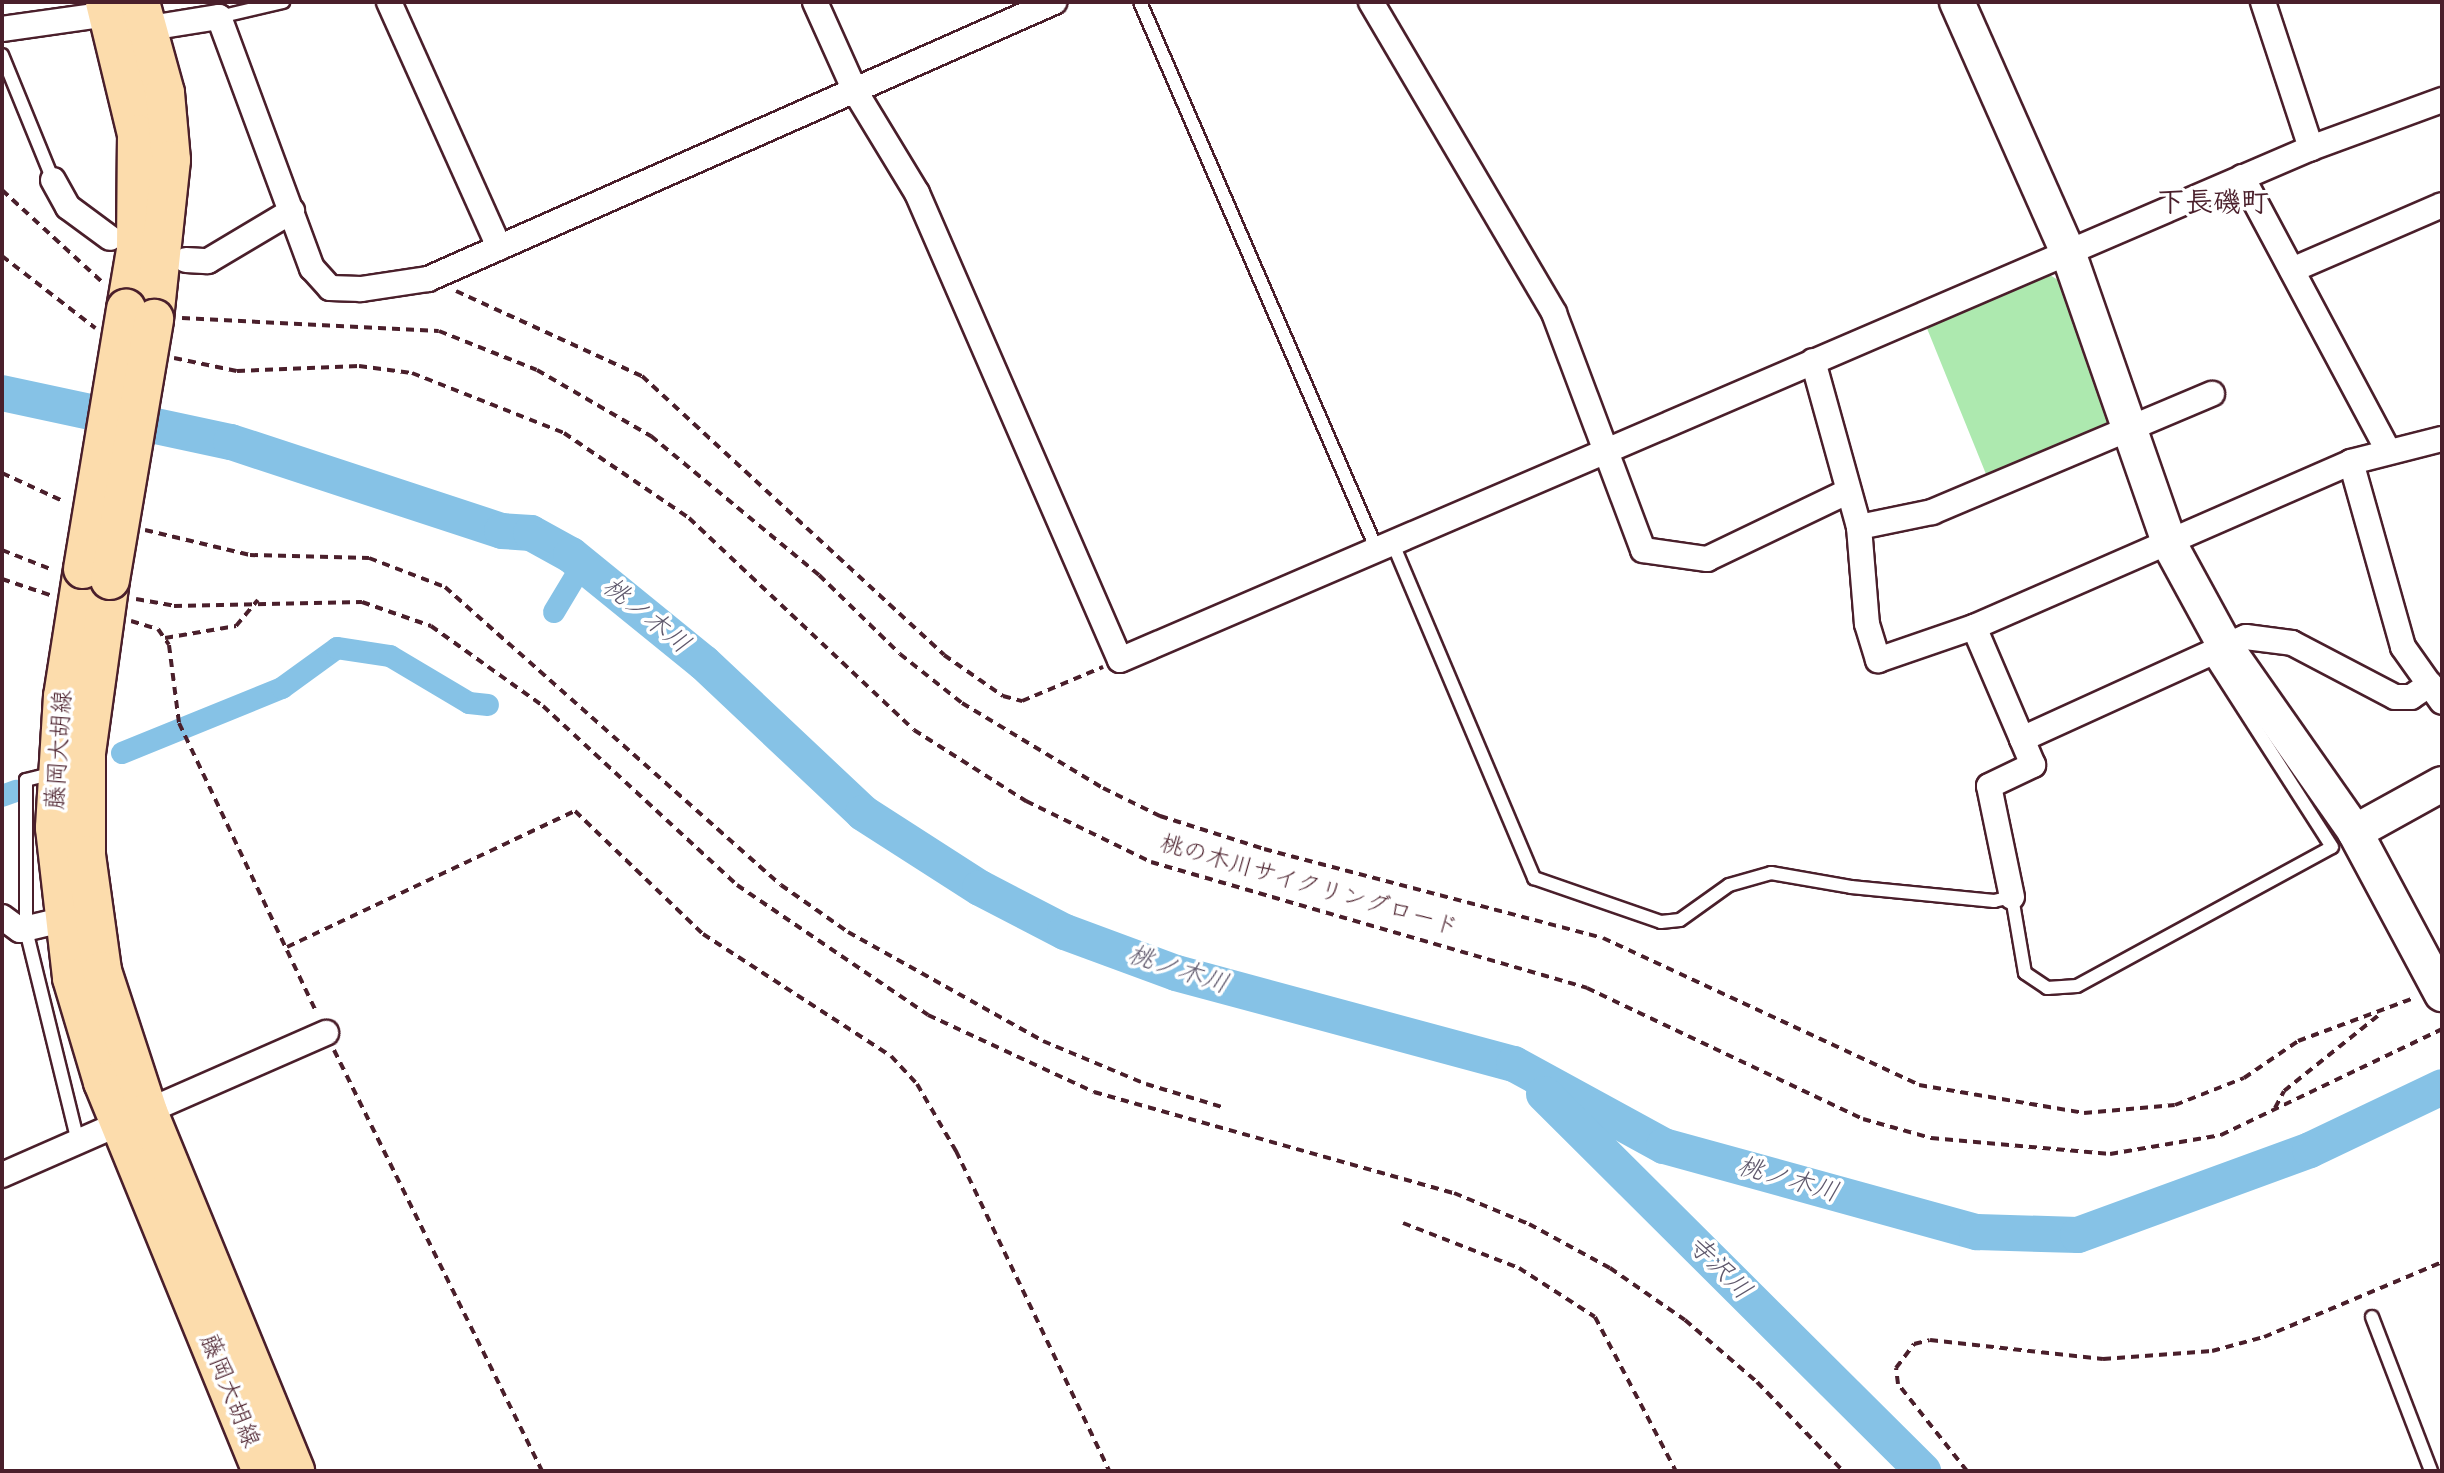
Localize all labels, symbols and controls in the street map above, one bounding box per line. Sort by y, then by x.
district label: 下長磯町 [2157,186,2269,220]
water label: 桃ノ木川 [596,571,696,661]
street label: 藤岡大胡線 [41,689,79,811]
street label: 桃の木川サイクリングロード [1155,829,1463,943]
water label: 桃ノ木川 [1124,939,1232,1001]
water label: 桃ノ木川 [1734,1151,1842,1209]
water label: 寺沢川 [1680,1229,1758,1307]
street label: 藤岡大胡線 [193,1330,265,1452]

